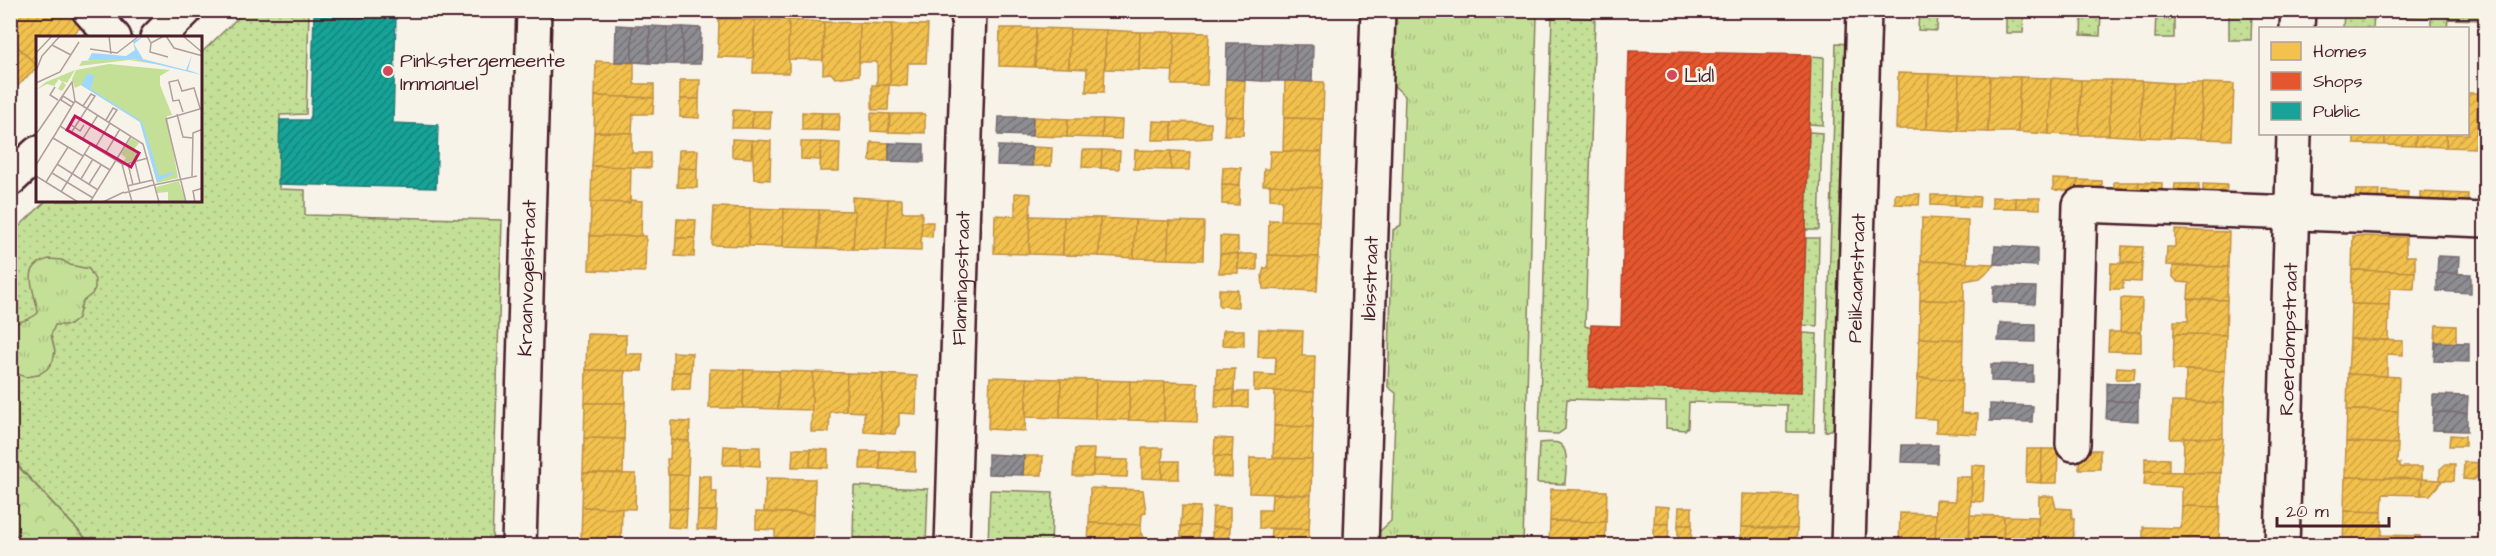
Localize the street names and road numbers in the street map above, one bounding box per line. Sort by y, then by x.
street label: Kraanvogelstraat [511,199,544,357]
street label: Flamingostraat [945,210,978,346]
street label: Pelikaanstraat [1841,213,1873,344]
street label: Ibisstraat [1355,235,1386,321]
street label: Roerdompstraat [2273,262,2305,416]

